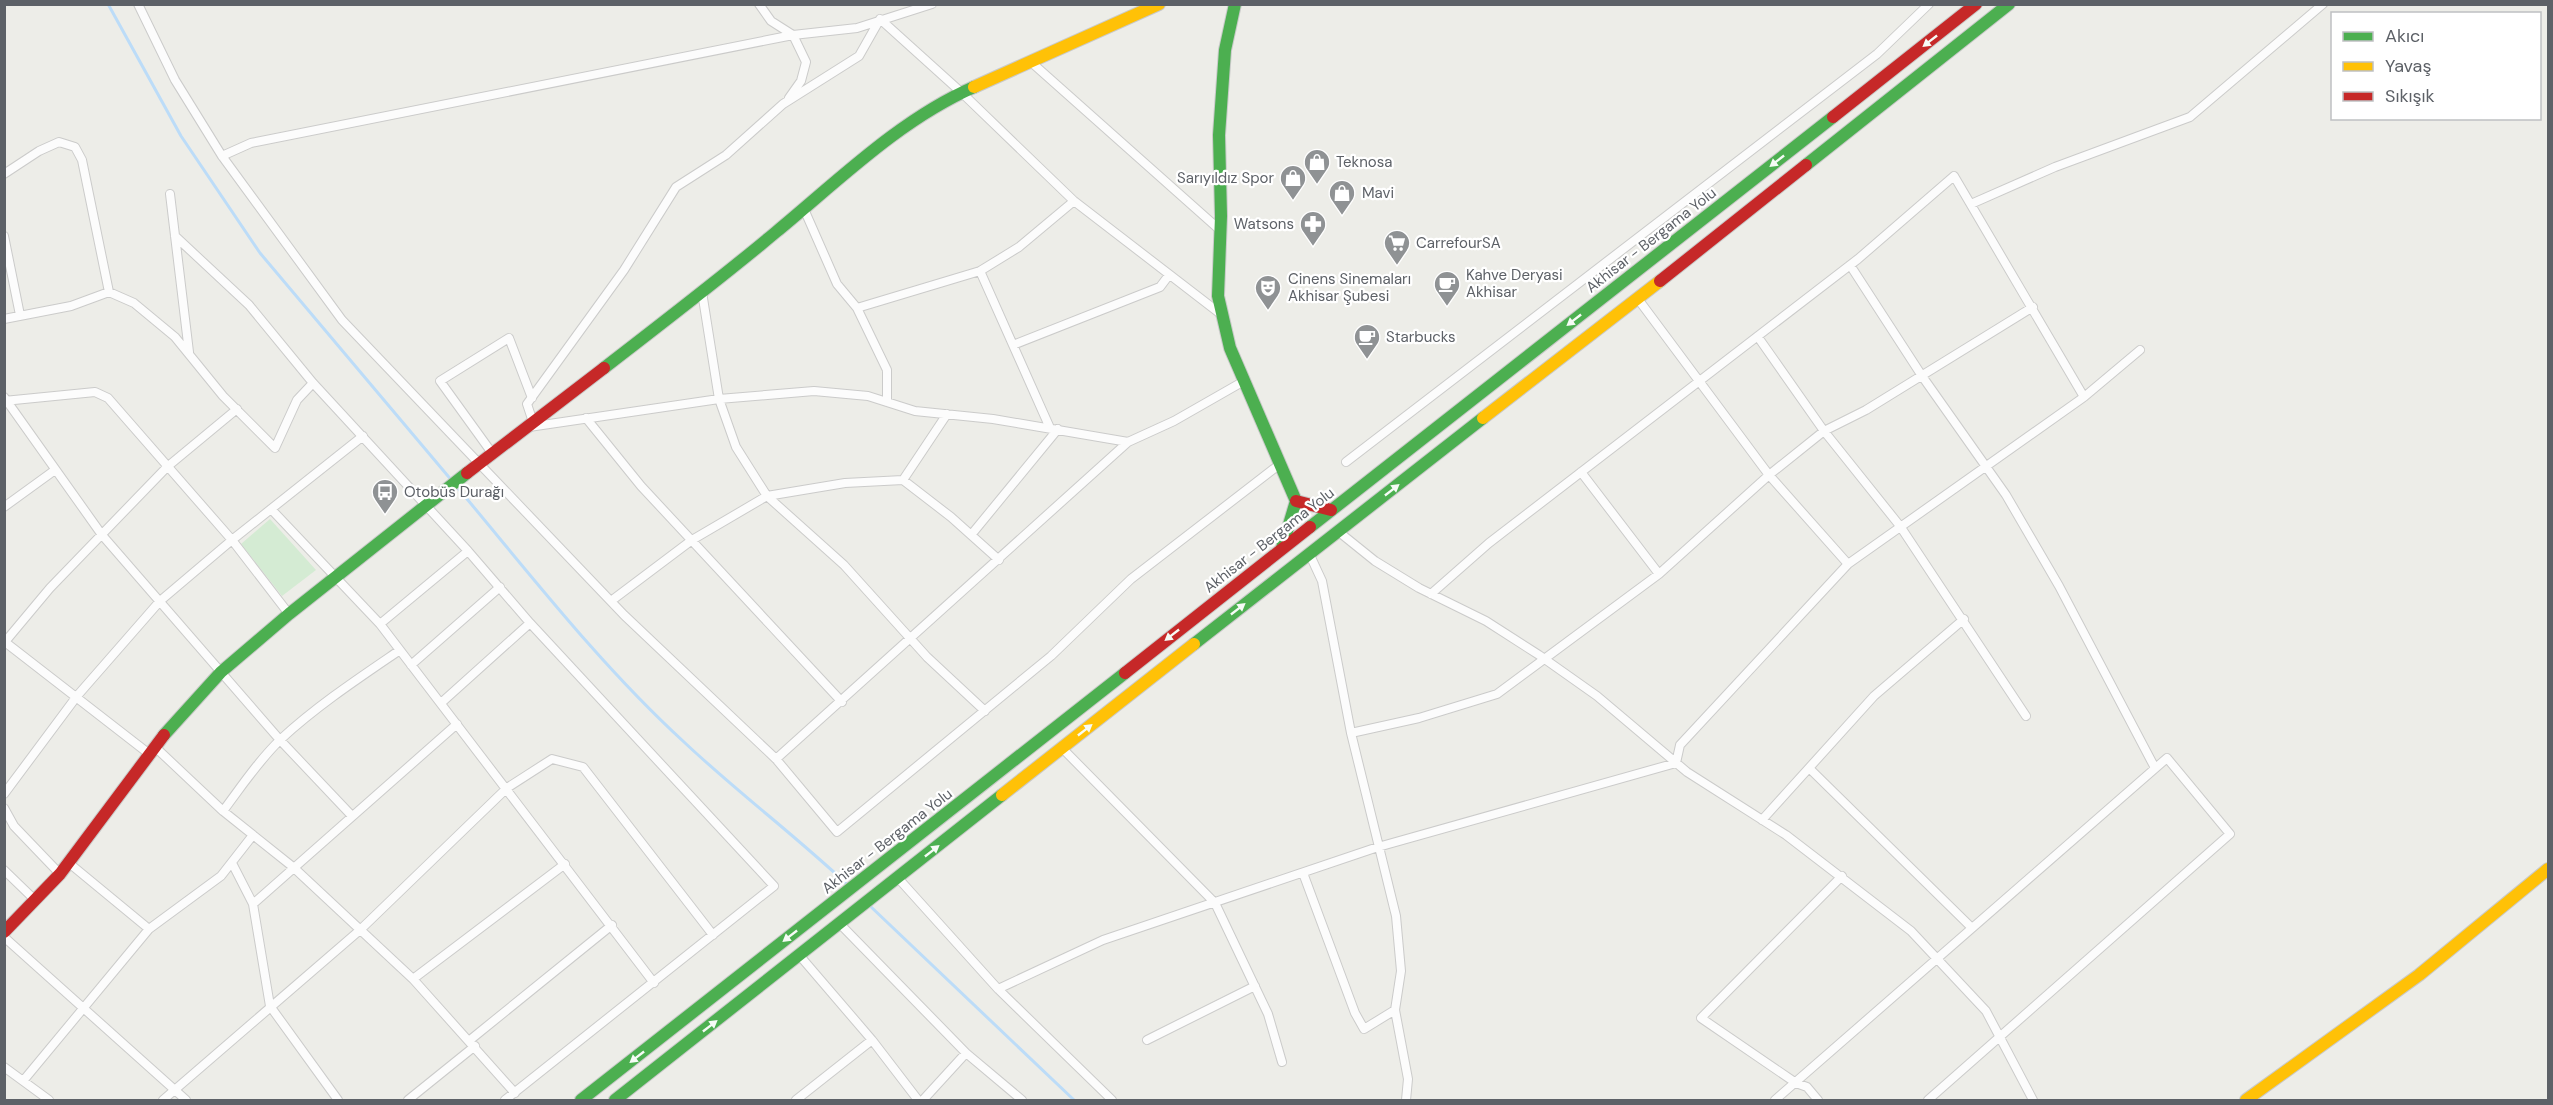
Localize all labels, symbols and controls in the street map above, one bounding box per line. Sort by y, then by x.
legend [2331,12,2541,120]
text: Akıcı [2385,24,2424,48]
one-way arrow [1922,34,1938,47]
text: Yavaş [2385,54,2431,78]
text: Sıkışık [2385,84,2435,108]
shop icon: Teknosa [1302,147,1332,185]
place label: Teknosa [1336,152,1392,172]
one-way arrow [1769,154,1784,166]
shop icon: Sarıyıldız Spor [1278,163,1308,201]
place label: Sarıyıldız Spor [1177,168,1274,188]
shop icon: Mavi [1327,178,1357,216]
place label: Mavi [1362,183,1394,203]
street label: Akhisar - Bergama Yolu [1582,183,1720,297]
pharmacy icon: Watsons [1298,209,1328,247]
place label: Watsons [1234,214,1294,234]
supermarket icon: CarrefourSA [1382,228,1412,266]
place label: CarrefourSA [1416,233,1501,253]
place label: Kahve Deryasi Akhisar [1466,265,1563,302]
place label: Cinens Sinemaları Akhisar Şubesi [1288,269,1411,306]
cafe icon: Kahve Deryasi Akhisar [1432,269,1462,307]
theatre icon: Cinens Sinemaları Akhisar Şubesi [1253,273,1283,311]
one-way arrow [1566,314,1581,326]
cafe icon: Starbucks [1352,322,1382,360]
place label: Starbucks [1386,327,1456,347]
bus stop icon: Otobüs Durağı [370,477,400,515]
place label: Otobüs Durağı [404,482,504,502]
street label: Akhisar - Bergama Yolu [1200,483,1338,597]
one-way arrow [1384,484,1400,497]
one-way arrow [1230,604,1245,616]
one-way arrow [1164,628,1180,641]
one-way arrow [1077,725,1092,737]
street label: Akhisar - Bergama Yolu [818,784,956,898]
one-way arrow [924,845,940,858]
one-way arrow [782,930,798,943]
one-way arrow [703,1020,718,1032]
one-way arrow [629,1050,644,1062]

